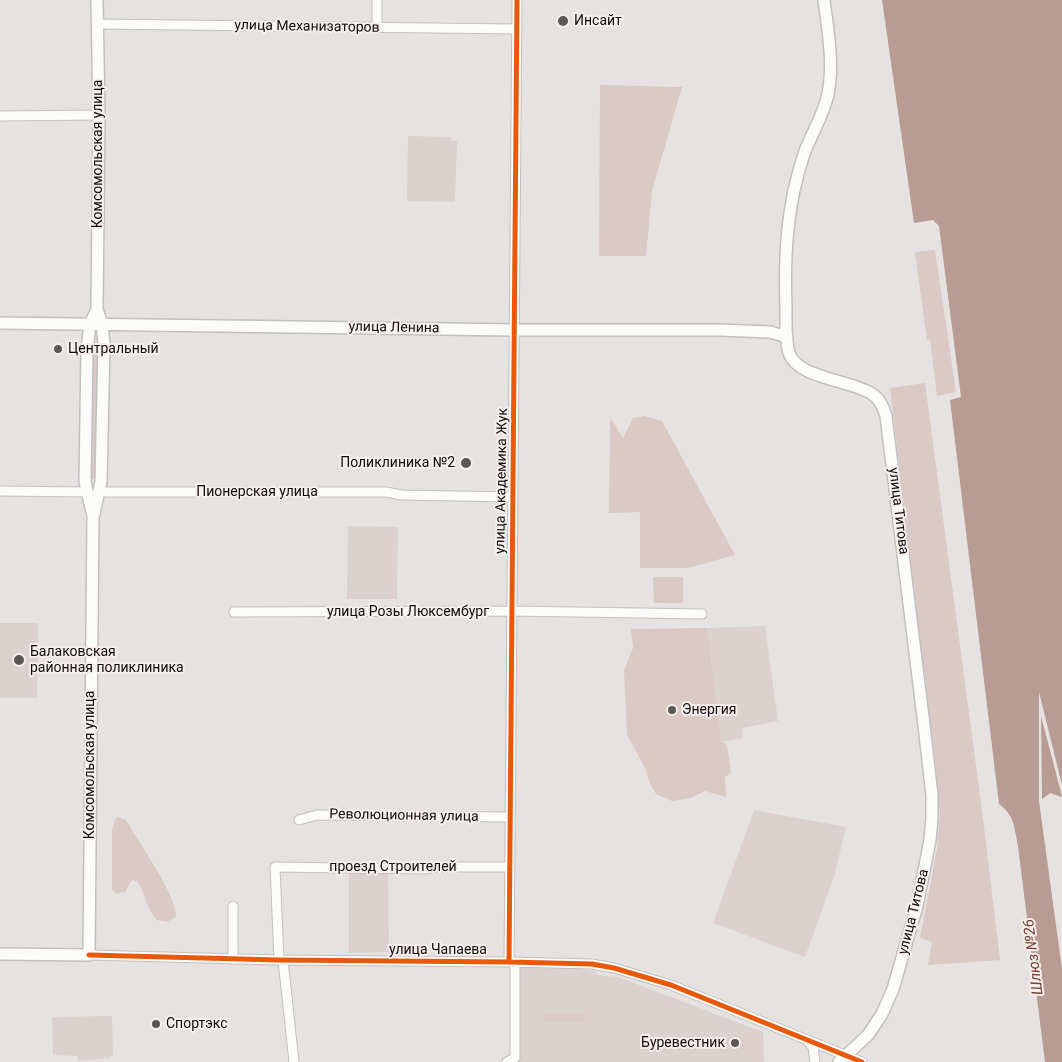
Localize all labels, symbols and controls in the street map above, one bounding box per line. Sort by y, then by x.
place label: Инсайт [574,13,622,29]
marker: Инсайт [556,14,570,28]
street label: улица Механизаторов [234,17,380,37]
street label: Комсомольская улица [90,80,106,228]
street label: улица Ленина [348,319,440,337]
place label: Центральный [68,341,159,357]
marker: Центральный [52,343,64,355]
street label: улица Академика Жук [492,408,512,554]
place label: Поликлиника №2 [340,455,455,471]
marker: Поликлиника №2 [459,456,473,470]
street label: улица Титова [884,466,912,556]
street label: Пионерская улица [196,484,318,500]
street label: улица Розы Люксембург [327,604,489,620]
place label: Балаковская районная поликлиника [30,644,184,676]
marker: Балаковская районная поликлиника [12,653,26,667]
street label: Комсомольская улица [82,691,98,839]
place label: Энергия [682,702,736,718]
marker: Энергия [666,704,678,716]
street label: Революционная улица [329,806,479,826]
street label: проезд Строителей [329,859,457,875]
street label: улица Титова [895,867,933,957]
water label: Шлюз №26 [1020,918,1048,996]
street label: улица Чапаева [389,942,487,958]
place label: Спортэкс [166,1016,228,1032]
marker: Спортэкс [150,1018,162,1030]
place label: Буревестник [641,1035,725,1051]
marker: Буревестник [729,1037,741,1049]

